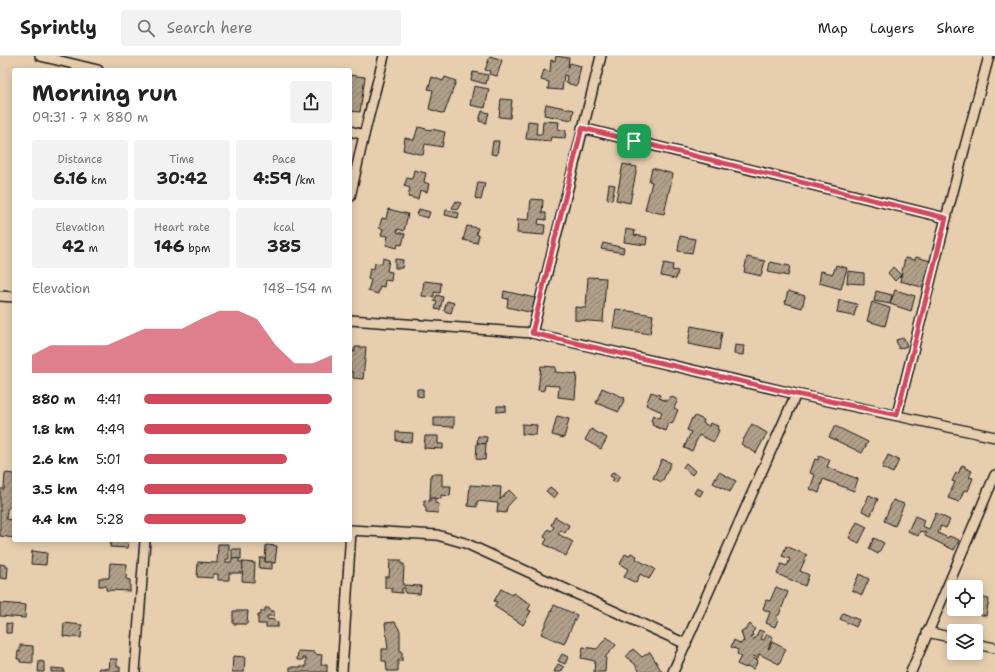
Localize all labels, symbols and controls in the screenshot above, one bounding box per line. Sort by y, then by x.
search box [121,10,401,46]
text: Sprintly [20,15,97,40]
icon: search [135,17,157,39]
text: Search here [167,18,252,38]
text: Map [818,19,848,37]
text: Layers [870,19,914,37]
text: Share [936,19,975,37]
text: Morning run [32,79,177,108]
button: share [290,81,332,123]
text: 09:31 · 7 × 880 m [32,109,148,126]
pin [617,124,651,158]
icon: arrive [623,130,645,152]
text: Distance [57,152,103,167]
text: Time [169,152,195,167]
text: Pace [272,152,296,167]
text: 6.16 [53,167,87,189]
text: 30:42 [156,167,208,189]
text: 4:59 [253,167,292,189]
text: km [87,173,107,188]
text: /km [292,173,315,188]
text: Elevation [55,220,105,235]
text: Heart rate [154,220,210,235]
text: kcal [273,220,295,235]
text: 42 [62,235,85,257]
text: 146 [154,235,185,257]
text: 385 [267,235,301,257]
text: m [85,241,98,256]
text: bpm [185,241,211,256]
text: Elevation [32,280,90,297]
text: 148–154 m [263,280,332,297]
text: 880 m [32,391,76,408]
text: 4:41 [96,391,121,408]
text: 1.8 km [32,421,75,438]
text: 4:49 [96,421,125,438]
text: 2.6 km [32,451,78,468]
text: 5:01 [96,451,121,468]
text: 3.5 km [32,481,77,498]
text: 4:49 [96,481,125,498]
text: 4.4 km [32,511,77,528]
text: 5:28 [96,511,124,528]
map controls [947,580,983,660]
button: locate [947,580,983,616]
button: layers [947,624,983,660]

